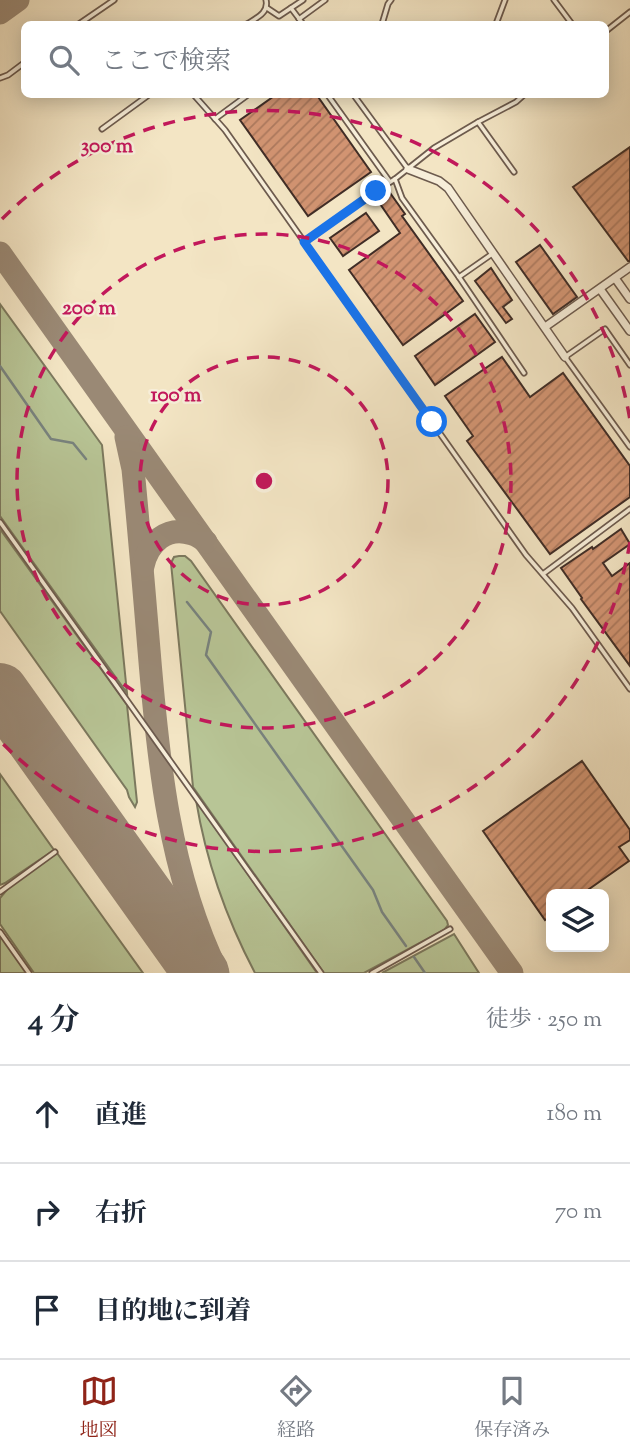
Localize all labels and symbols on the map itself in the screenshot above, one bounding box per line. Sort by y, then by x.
text: 300 m [81,132,134,162]
route end [360,175,391,206]
text: 200 m [62,294,117,324]
text: 100 m [151,381,202,411]
route start [416,406,447,437]
centre of rings [252,469,276,493]

